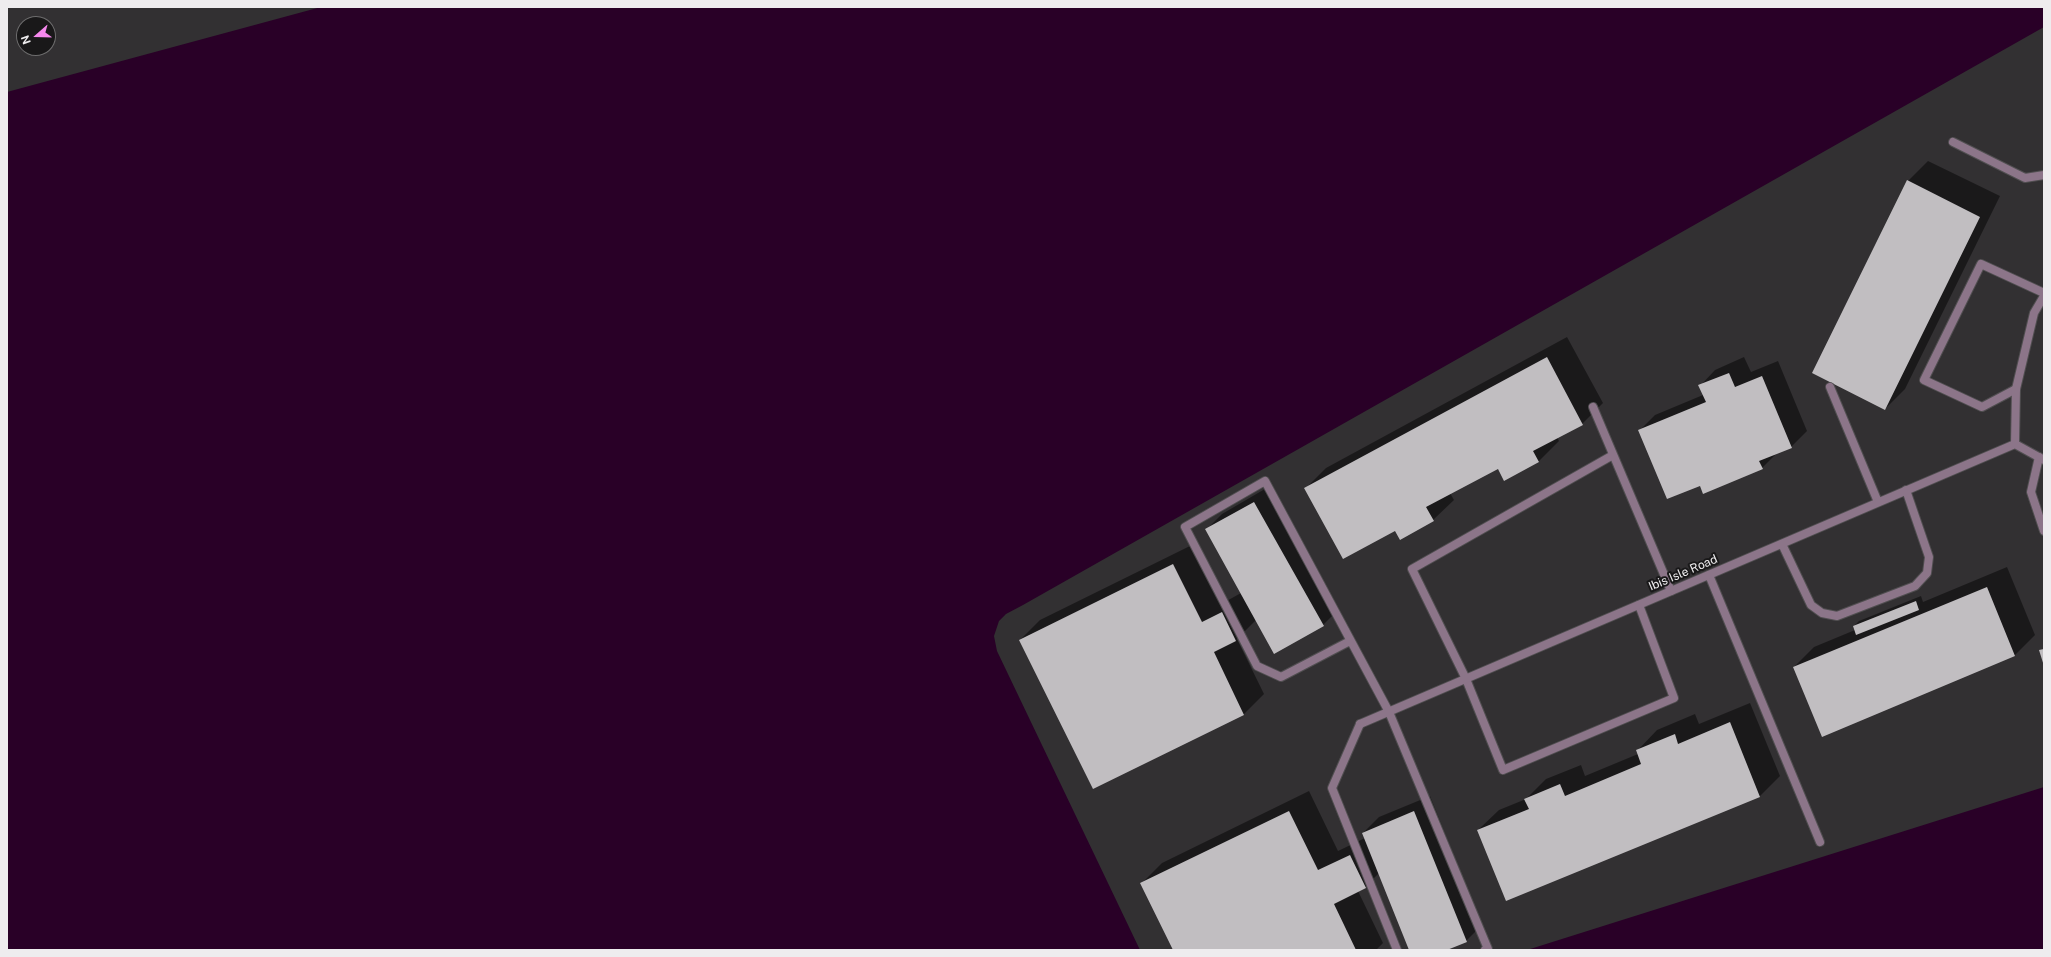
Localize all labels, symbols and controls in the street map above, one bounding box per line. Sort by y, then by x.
north arrow [16,16,56,56]
text: N [19,34,33,46]
street label: Ibis Isle Road [1646,552,1720,594]

